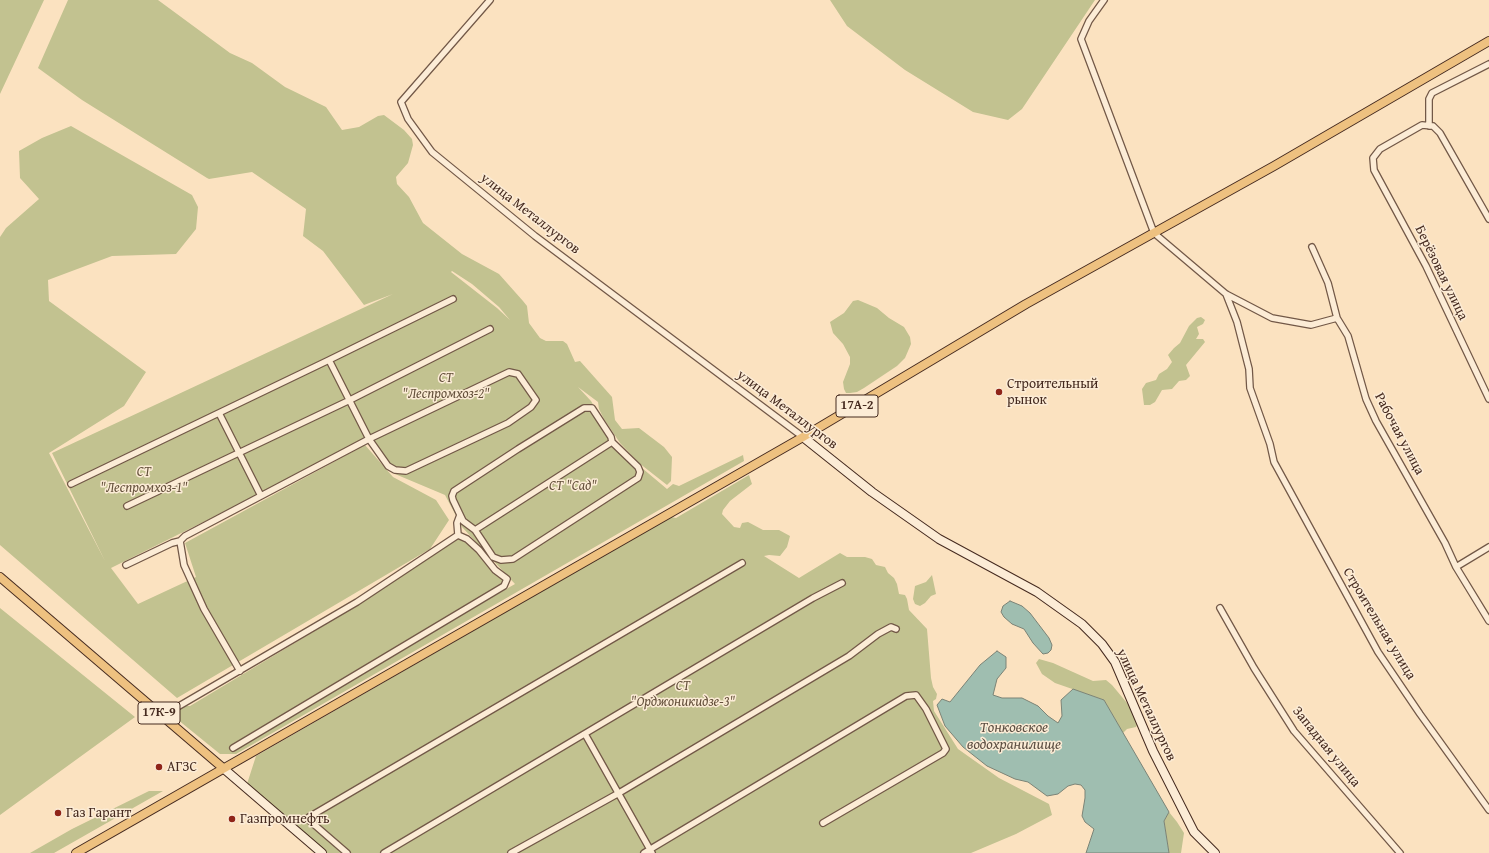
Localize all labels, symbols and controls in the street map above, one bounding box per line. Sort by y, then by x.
street label: улица Металлургов [477,170,583,258]
street label: Берёзовая улица [1411,223,1471,323]
street label: улица Металлургов [733,367,841,453]
park label: СТ "Леспромхоз-2" [402,370,490,402]
place label: Строительный рынок [1007,376,1098,408]
marker: Строительный рынок [994,387,1004,397]
street label: Рабочая улица [1370,390,1428,478]
road number: 17А-2 [836,395,878,417]
park label: СТ "Леспромхоз-1" [100,464,188,496]
park label: СТ "Сад" [549,478,597,494]
street label: Строительная улица [1339,565,1419,683]
street label: улица Металлургов [1113,646,1179,764]
park label: СТ "Орджоникидзе-3" [631,678,735,710]
road number: 17К-9 [138,702,180,724]
street label: Западная улица [1288,703,1364,791]
water label: Тонковское водохранилище [967,719,1061,754]
place label: АГЗС [167,759,197,775]
marker: АГЗС [154,762,164,772]
place label: Газ Гарант [66,805,131,821]
marker: Газ Гарант [53,808,63,818]
place label: Газпромнефть [240,811,330,827]
marker: Газпромнефть [227,814,237,824]

